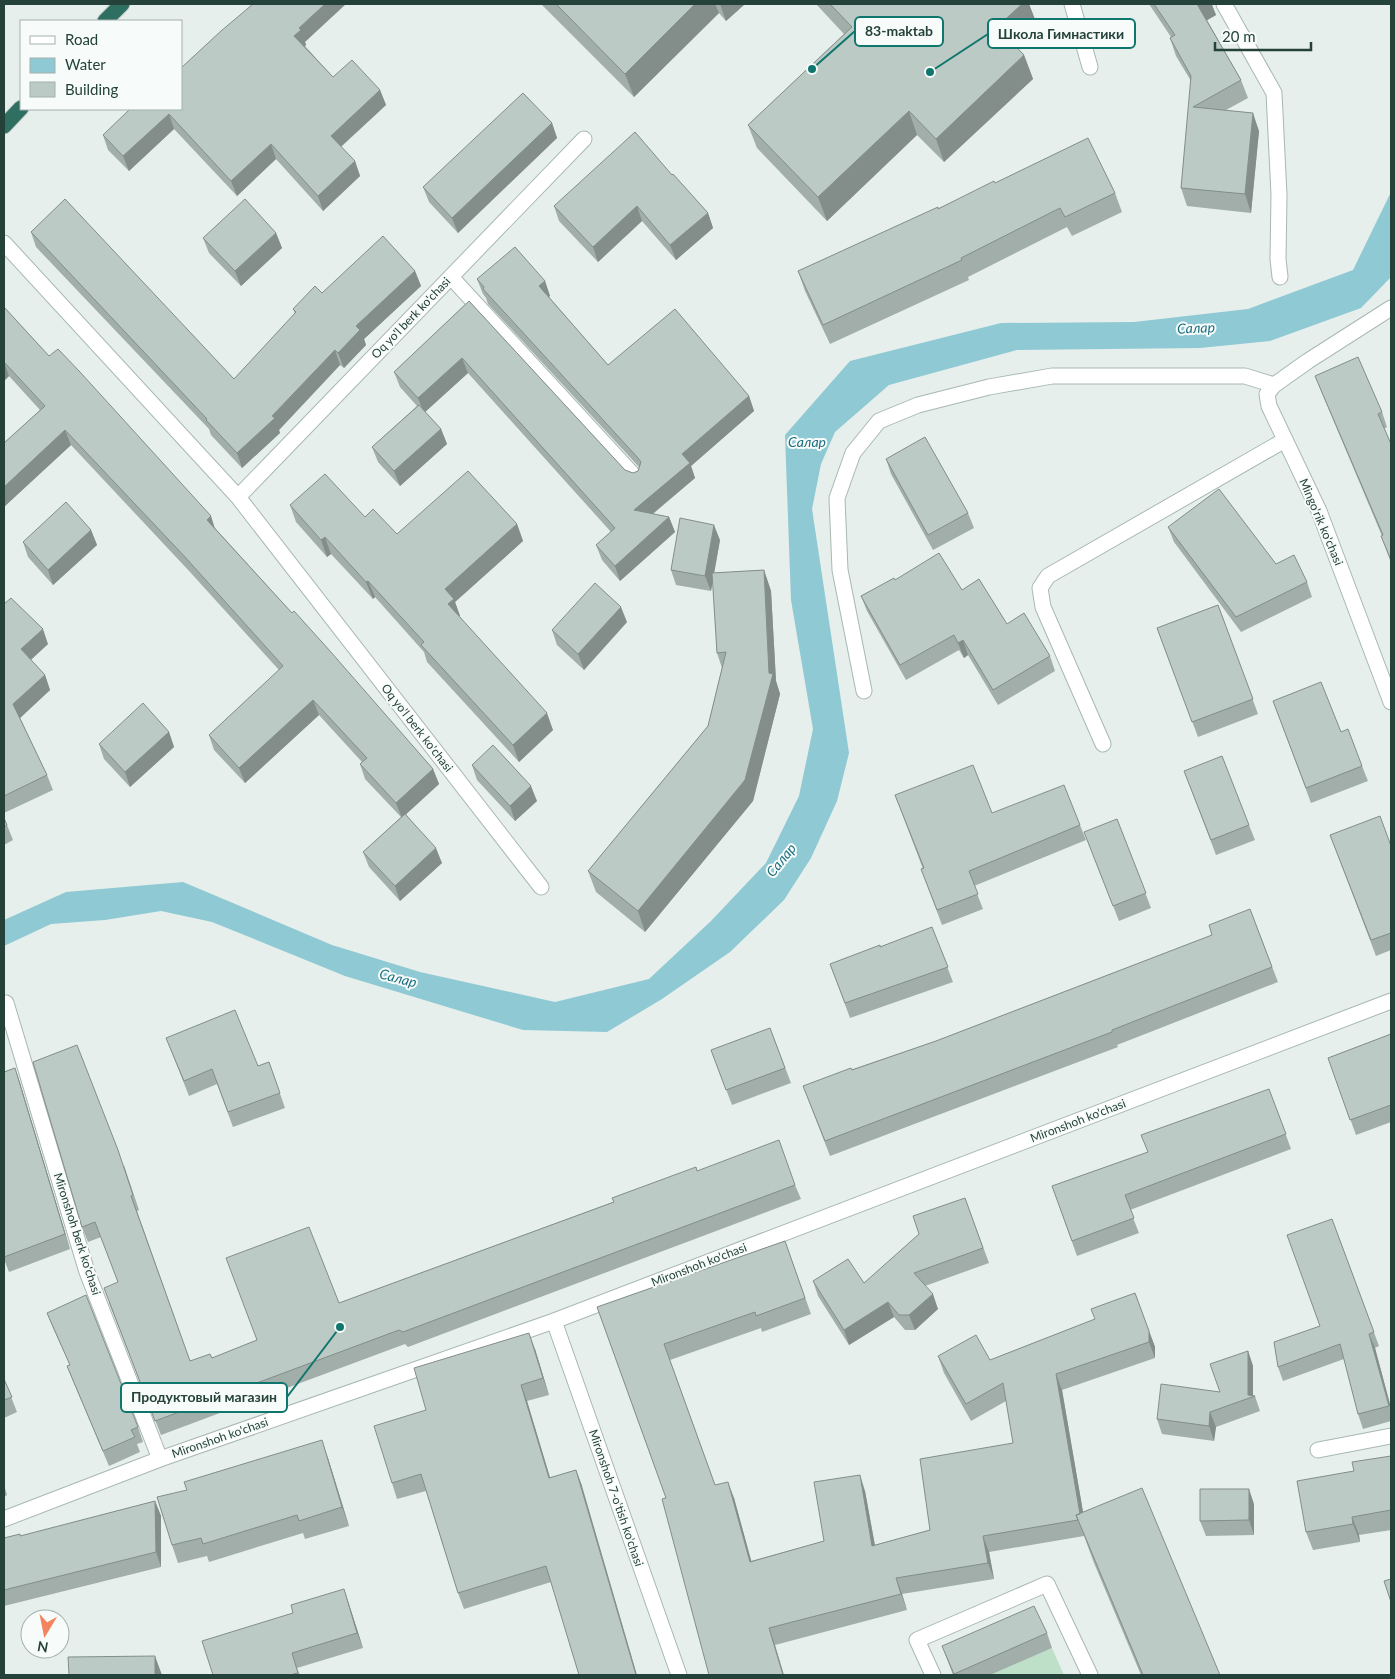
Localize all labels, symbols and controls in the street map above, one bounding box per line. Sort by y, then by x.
callout: 83-maktab [855,17,943,46]
callout: Школа Гимнастики [988,19,1135,48]
legend [20,20,182,110]
scale bar [1215,20,1311,52]
text: 83-maktab [865,22,933,39]
text: Школа Гимнастики [998,25,1124,42]
text: 20 m [1222,27,1256,45]
text: Road [65,30,98,48]
text: Water [65,55,106,73]
text: Building [65,80,118,98]
street label: Oq yo'l berk ko'chasi [368,274,453,362]
water label: Салар [1177,318,1215,337]
water label: Салар [788,433,826,450]
street label: Mingo'rik ko'chasi [1296,476,1347,568]
street label: Oq yo'l berk ko'chasi [378,681,456,775]
water label: Салар [762,840,799,880]
water label: Салар [378,964,419,991]
street label: Mironshoh ko'chasi [1028,1095,1128,1146]
street label: Mironshoh berk ko'chasi [51,1171,104,1297]
street label: Mironshoh ko'chasi [649,1239,749,1290]
callout: Продуктовый магазин [121,1383,287,1412]
text: Продуктовый магазин [131,1388,277,1405]
street label: Mironshoh ko'chasi [170,1414,270,1461]
street label: Mironshoh 7-o'tish ko'chasi [586,1427,647,1568]
north arrow [20,1609,70,1659]
text: N [36,1638,49,1657]

